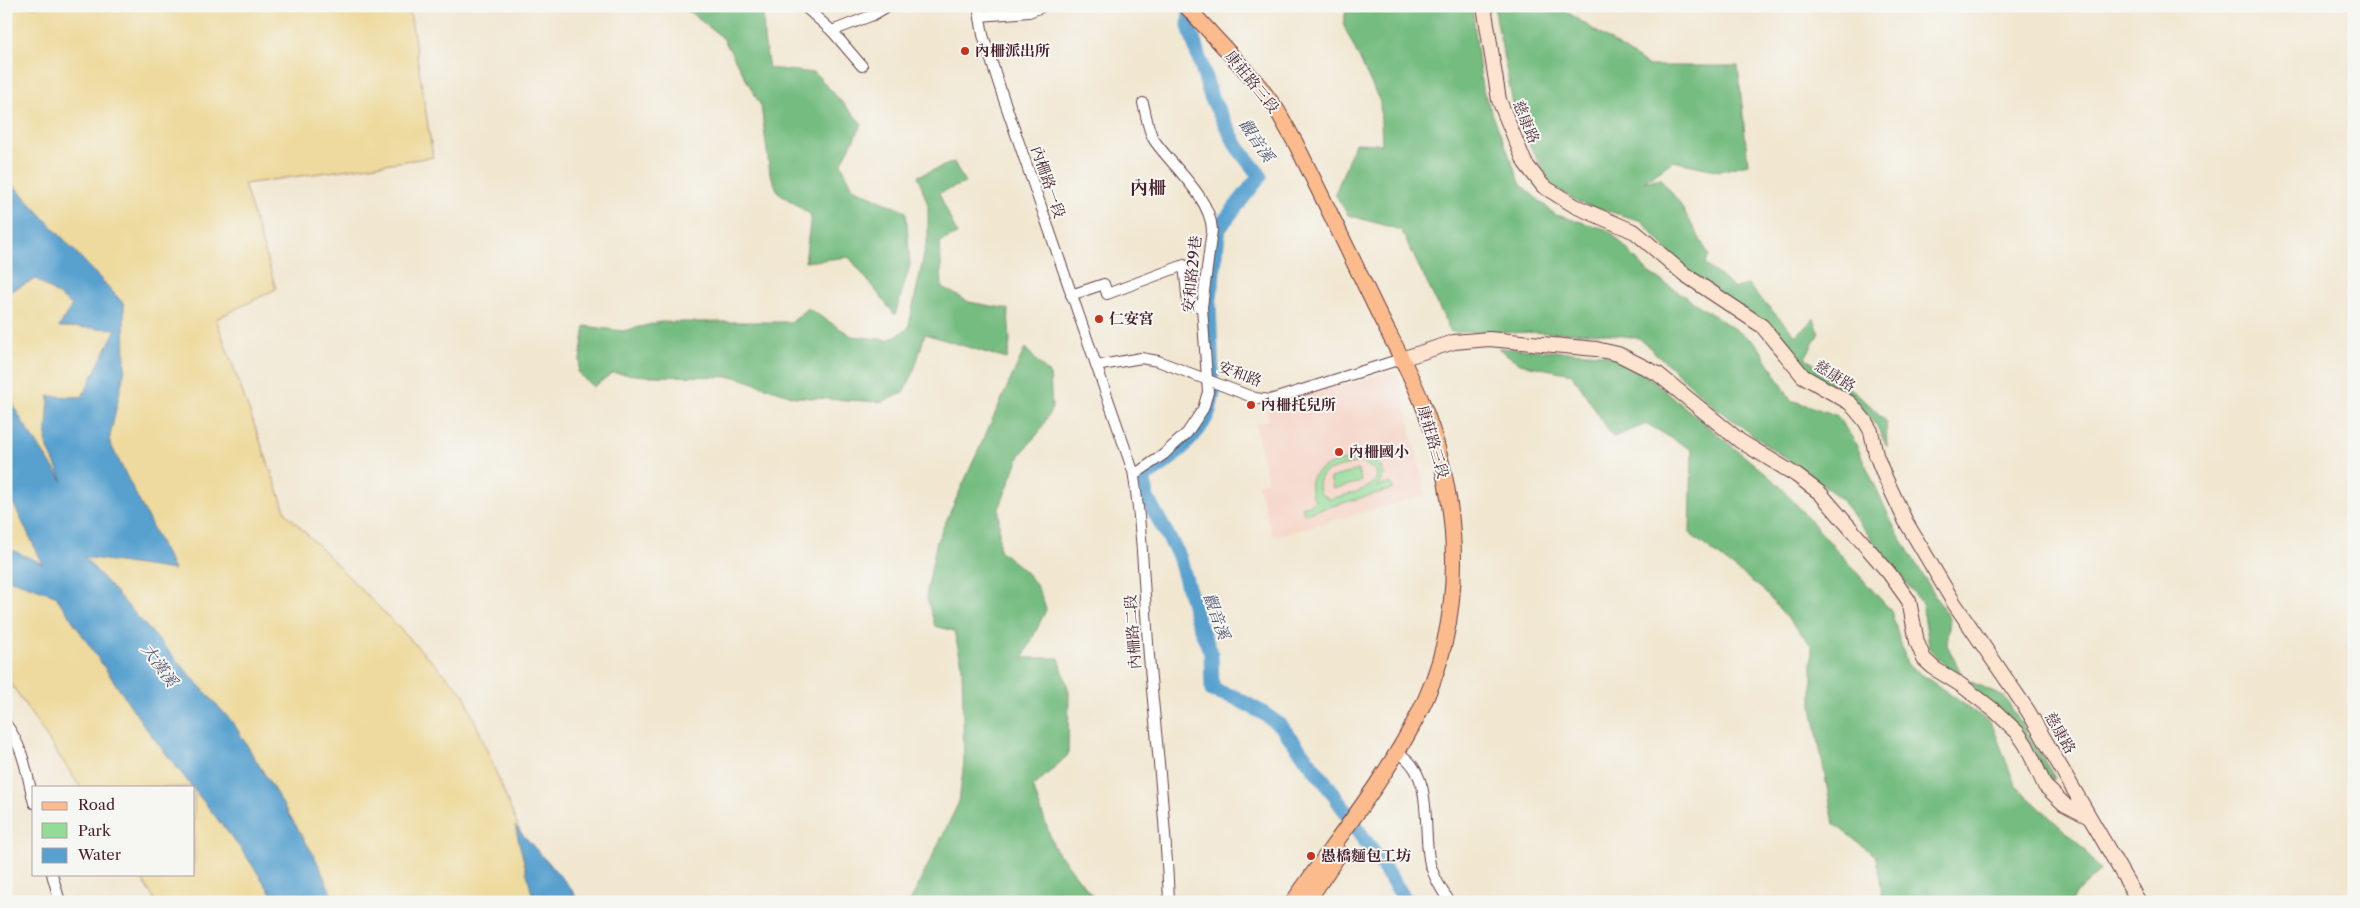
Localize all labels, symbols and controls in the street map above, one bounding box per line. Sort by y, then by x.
place label: 內柵派出所 [975,41,1050,60]
marker: 內柵派出所 [959,45,971,57]
street label: 康莊路三段 [1221,47,1283,117]
street label: 慈康路 [1509,97,1544,146]
water label: 觀音溪 [1235,115,1280,167]
street label: 內柵路一段 [1027,143,1070,220]
district label: 內柵 [1130,177,1166,199]
street label: 安和路29巷 [1178,234,1205,313]
place label: 仁安宮 [1109,309,1154,328]
marker: 仁安宮 [1093,313,1105,325]
street label: 慈康路 [1811,356,1859,396]
street label: 安和路 [1216,357,1265,390]
place label: 內柵托兒所 [1261,395,1336,414]
marker: 內柵托兒所 [1245,399,1257,411]
street label: 康莊路三段 [1414,403,1453,481]
place label: 內柵國小 [1349,442,1409,461]
marker: 內柵國小 [1333,446,1345,458]
water label: 觀音溪 [1199,590,1235,644]
street label: 內柵路二段 [1120,594,1145,670]
water label: 大漢溪 [138,640,183,692]
street label: 慈康路 [2041,709,2080,757]
legend [32,786,195,876]
text: Road [78,795,115,814]
text: Park [78,821,112,840]
text: Water [77,845,122,864]
place label: 愚橋麵包工坊 [1321,846,1411,865]
marker: 愚橋麵包工坊 [1305,850,1317,862]

